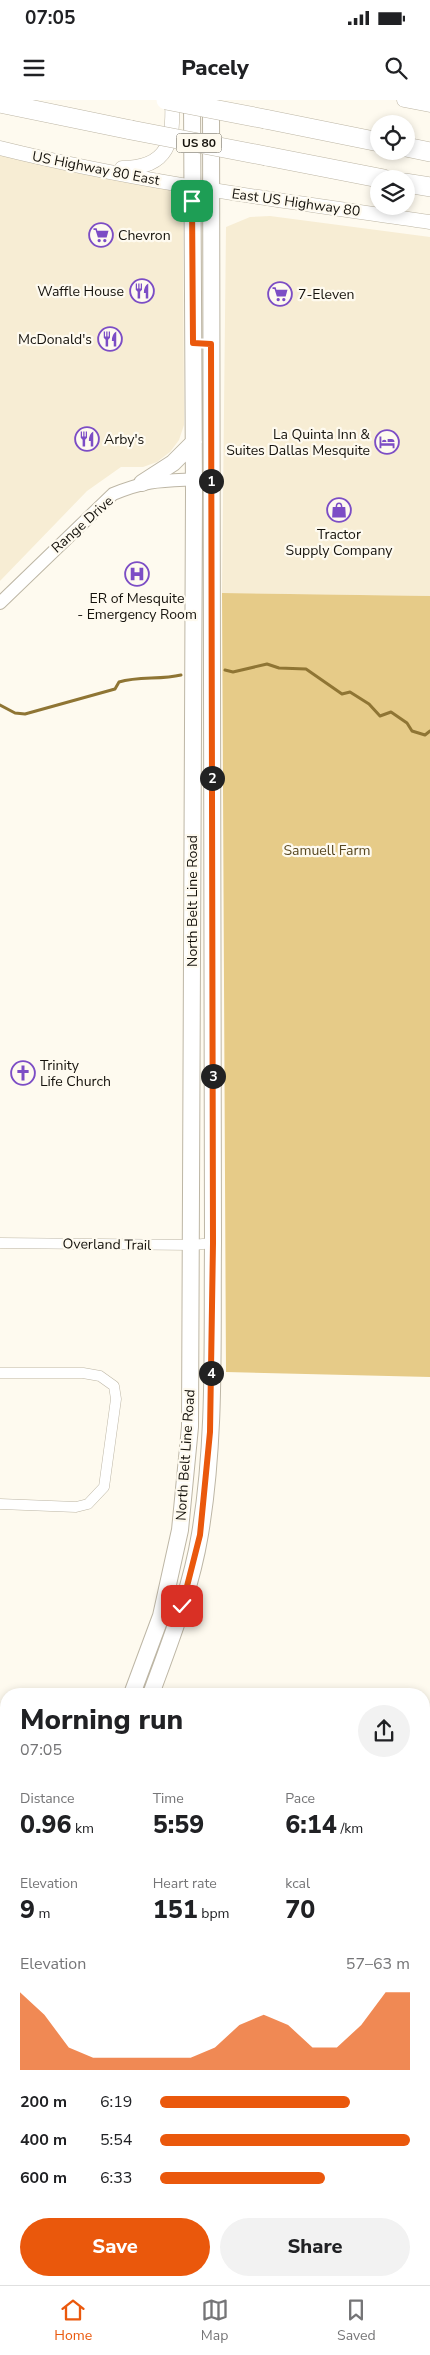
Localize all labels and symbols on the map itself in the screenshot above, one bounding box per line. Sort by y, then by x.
road number: US 80 [176,134,222,152]
street label: US Highway 80 East [30,147,161,190]
pin [171,180,213,222]
street label: East US Highway 80 [230,184,361,221]
supermarket icon: Chevron [88,222,114,248]
place label: Chevron [118,226,171,245]
restaurant icon: Waffle House [129,278,155,304]
supermarket icon: 7-Eleven [267,281,293,307]
place label: Waffle House [37,282,124,301]
place label: 7-Eleven [298,285,354,304]
restaurant icon: McDonald's [97,326,123,352]
place label: McDonald's [18,330,92,349]
place label: La Quinta Inn & Suites Dallas Mesquite [226,425,370,460]
restaurant icon: Arby's [74,426,100,452]
hotel icon: La Quinta Inn & Suites Dallas Mesquite [374,429,400,455]
place label: Arby's [104,430,145,449]
pin: 1 [198,468,224,494]
street label: Range Drive [47,491,117,557]
shop icon: Tractor Supply Company [326,497,352,523]
place label: Tractor Supply Company [286,525,393,560]
hospital icon: ER of Mesquite - Emergency Room [124,561,150,587]
place label: ER of Mesquite - Emergency Room [77,589,197,624]
pin: 2 [200,766,224,790]
street label: North Belt Line Road [183,835,202,967]
park label: Samuell Farm [283,841,371,860]
place label: Trinity Life Church [40,1056,111,1091]
church icon: Trinity Life Church [10,1060,36,1086]
pin: 3 [200,1064,226,1088]
street label: Overland Trail [62,1234,152,1255]
pin: 4 [198,1360,224,1386]
street label: North Belt Line Road [171,1389,200,1521]
pin [161,1585,203,1627]

